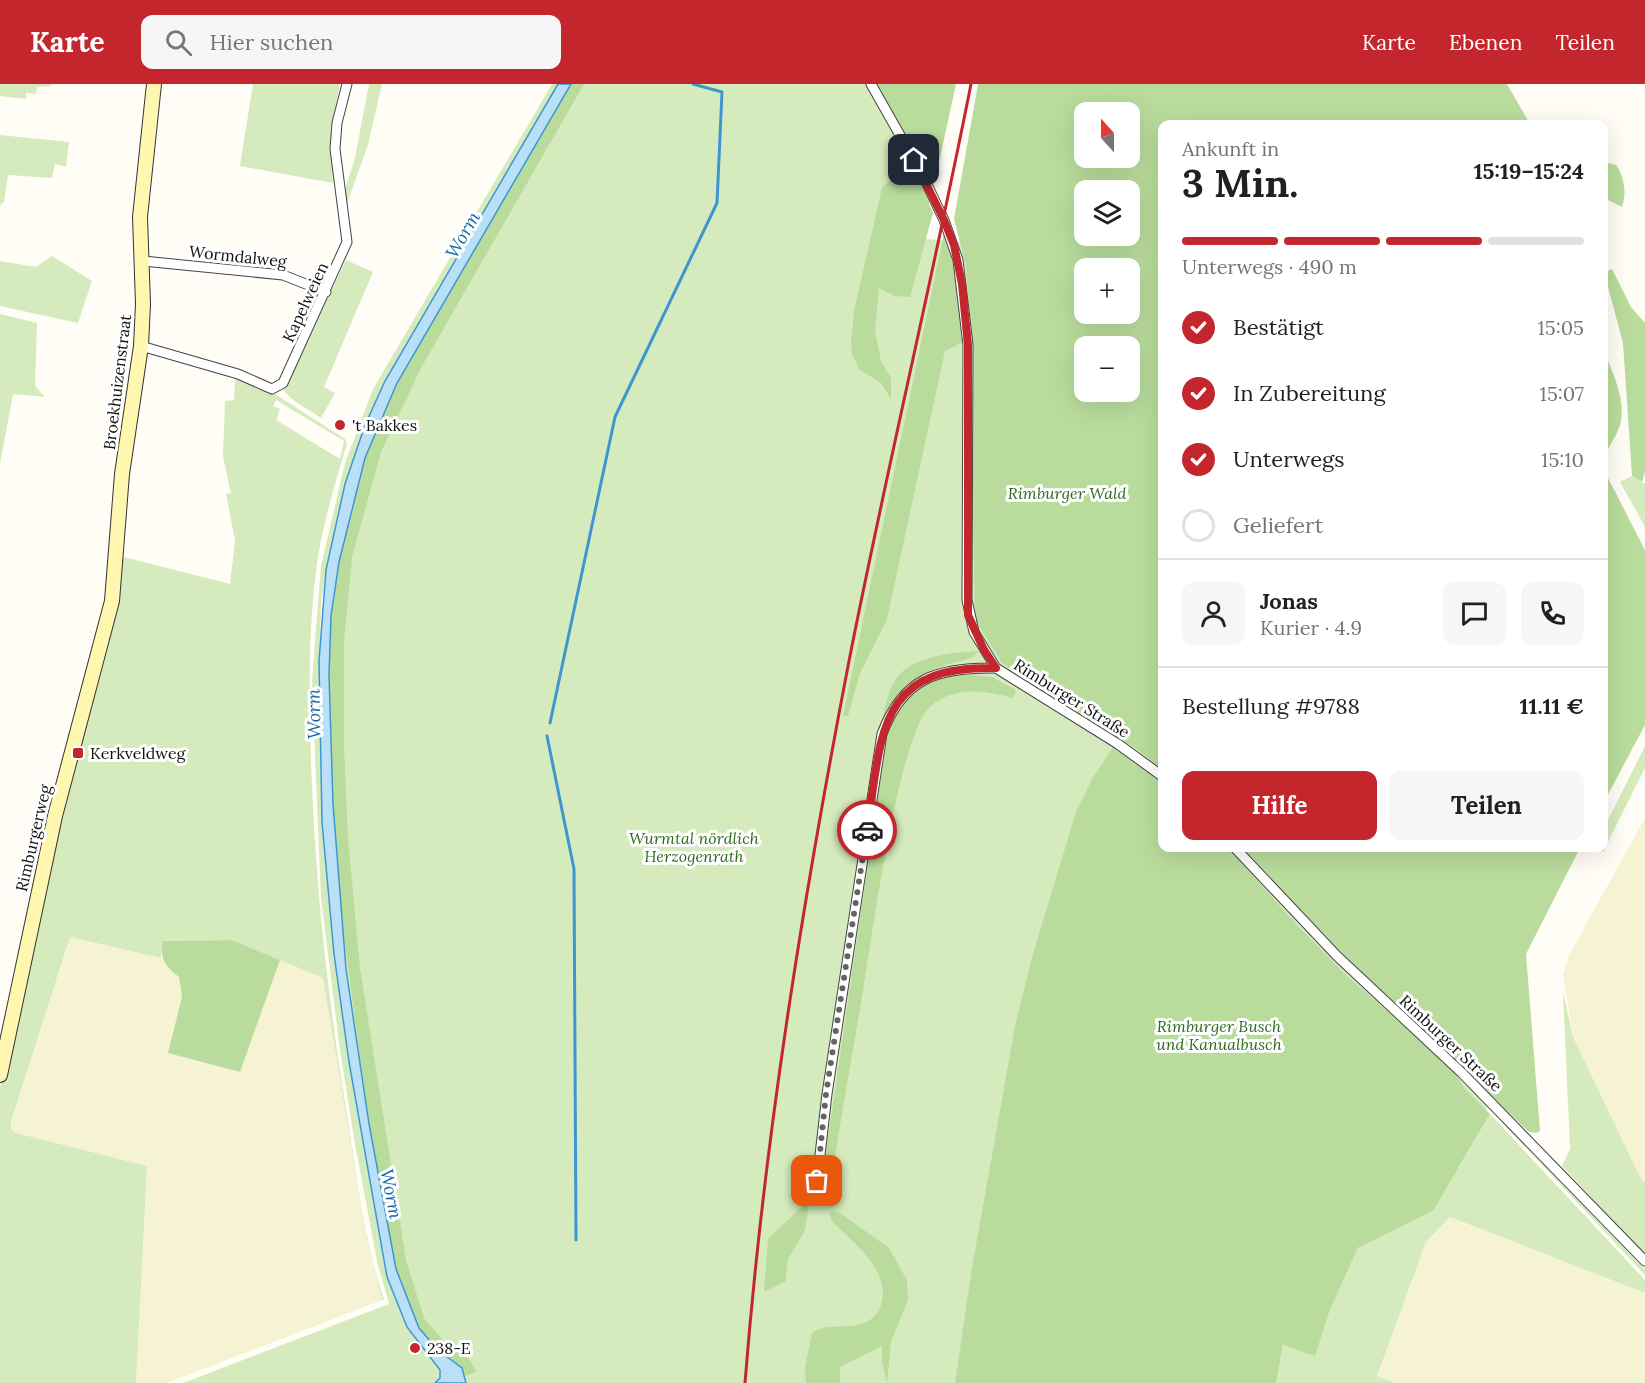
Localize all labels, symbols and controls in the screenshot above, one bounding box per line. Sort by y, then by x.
search box [141,15,561,69]
text: Karte [30,24,105,60]
icon: search [162,26,195,59]
text: Hier suchen [210,28,333,56]
text: Karte [1362,29,1416,56]
text: Ebenen [1449,29,1522,56]
text: Teilen [1555,29,1615,56]
north arrow [1074,102,1140,168]
map controls [1074,102,1140,402]
pin [888,134,939,185]
text: Ankunft in [1182,136,1279,161]
icon: home [897,143,930,176]
text: 15:19–15:24 [1474,157,1584,185]
text: 3 Min. [1182,158,1298,208]
button: layers [1074,180,1140,246]
water label: Worm [440,207,485,262]
street label: Wormdalweg [188,241,289,271]
text: Unterwegs · 490 m [1182,254,1357,279]
button: + [1074,258,1140,324]
street label: Kapelweien [278,259,332,345]
icon: check [1182,311,1215,344]
street label: Broekhuizenstraat [99,312,135,451]
text: Bestätigt [1233,313,1324,341]
text: 15:05 [1538,315,1584,340]
button: − [1074,336,1140,402]
icon: check [1182,377,1215,410]
text: In Zubereitung [1233,379,1386,407]
text: 15:07 [1540,381,1584,406]
place label: 't Bakkes [352,415,417,435]
marker: 't Bakkes [333,418,347,432]
icon: check [1182,443,1215,476]
text: Unterwegs [1233,445,1344,473]
text: 15:10 [1541,447,1584,472]
park label: Rimburger Wald [1008,483,1126,503]
text: Geliefert [1233,511,1323,539]
button: person [1182,582,1245,645]
button: chat [1443,582,1506,645]
button: phone [1521,582,1584,645]
text: Jonas [1260,587,1318,615]
text: Kurier · 4.9 [1260,615,1362,640]
street label: Rimburger Straße [1010,654,1134,742]
water label: Worm [302,689,325,739]
text: Bestellung #9788 [1182,692,1360,720]
text: 11.11 € [1520,692,1584,720]
place label: Kerkveldweg [90,743,187,763]
marker: Kerkveldweg [71,746,85,760]
button: Hilfe [1182,771,1377,840]
button: Teilen [1389,771,1584,840]
street label: Rimburgerweg [11,781,55,893]
courier [837,800,897,860]
icon: car [851,814,884,847]
park label: Wurmtal nördlich Herzogenrath [629,828,759,866]
street label: Rimburger Straße [1396,990,1507,1096]
park label: Rimburger Busch und Kanualbusch [1156,1016,1282,1054]
pin [791,1155,842,1206]
icon: bag [800,1164,833,1197]
water label: Worm [375,1167,408,1221]
place label: 238-E [427,1338,471,1358]
marker: 238-E [408,1341,422,1355]

